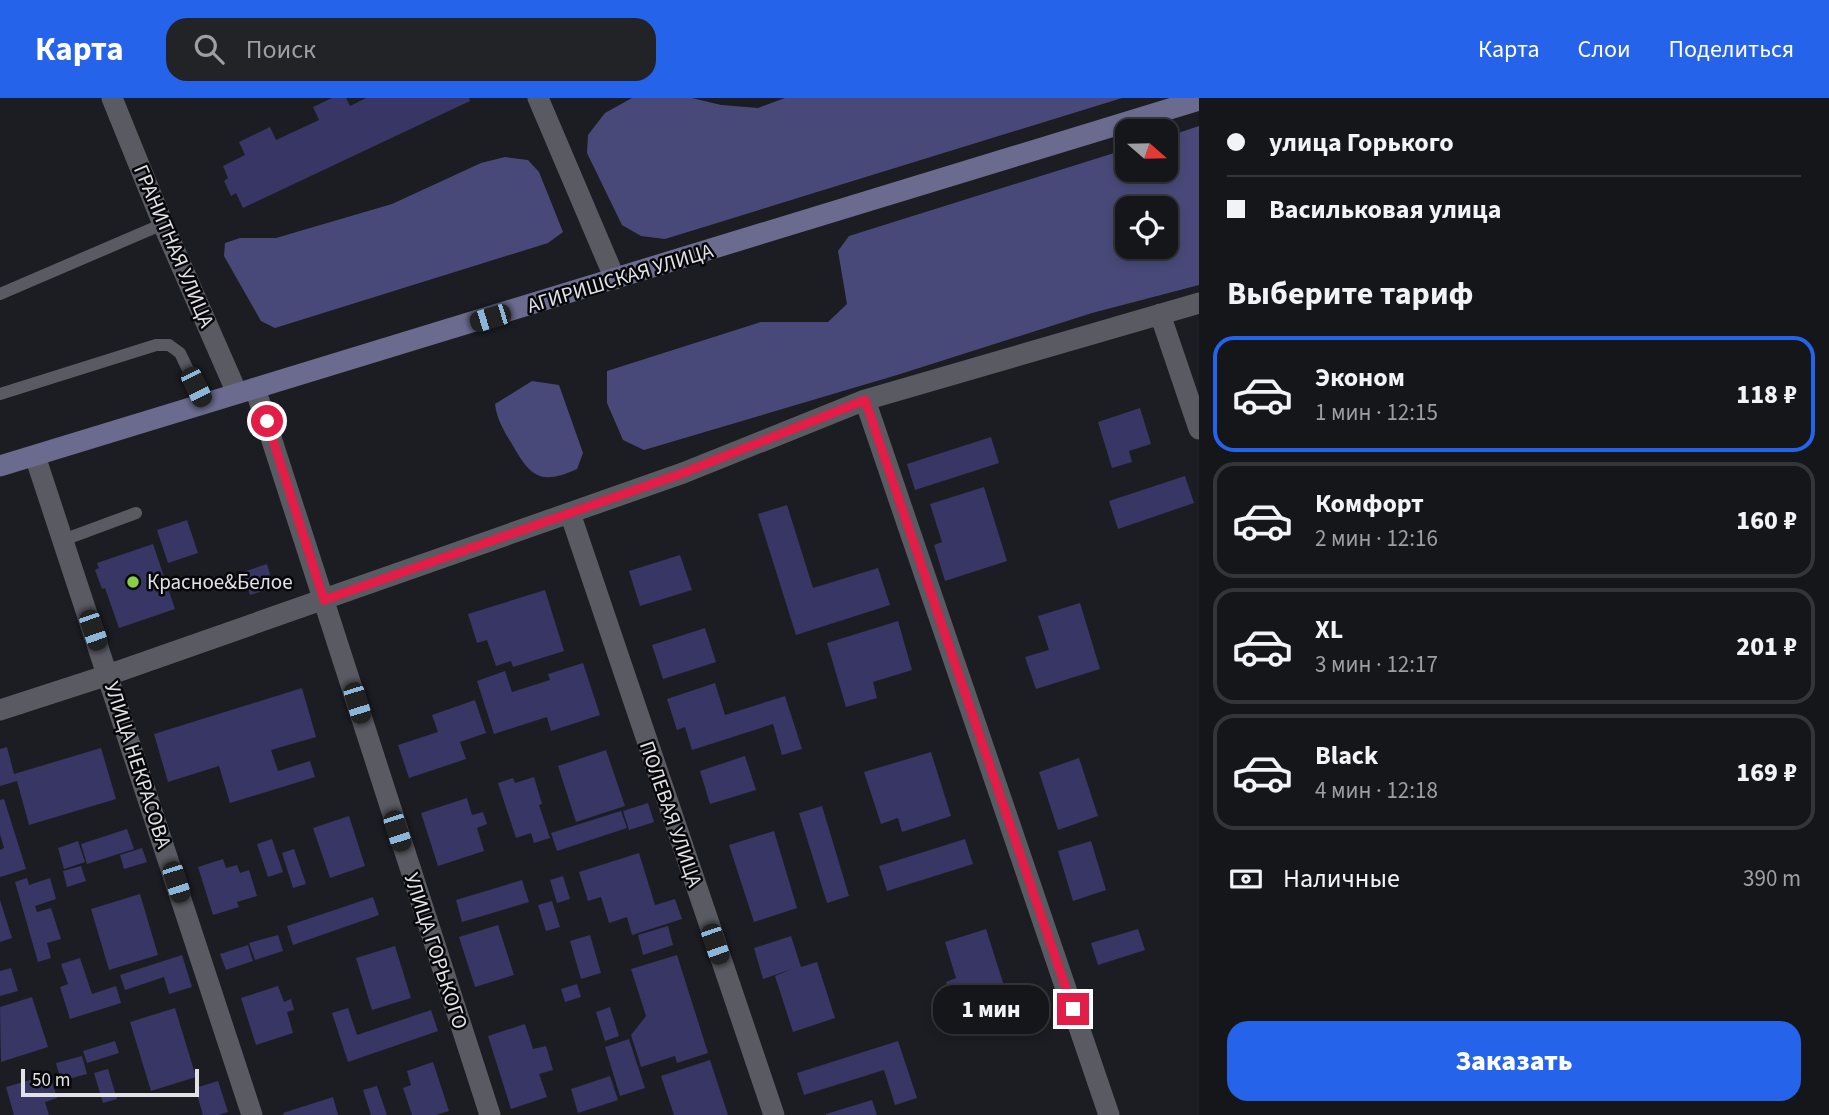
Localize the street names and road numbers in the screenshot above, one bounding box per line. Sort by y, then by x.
street label: ГРАНИТНАЯ УЛИЦА [126,160,222,333]
street label: АГИРИШСКАЯ УЛИЦА [523,235,717,321]
street label: УЛИЦА НЕКРАСОВА [97,678,179,853]
street label: ПОЛЕВАЯ УЛИЦА [632,737,710,892]
street label: УЛИЦА ГОРЬКОГО [397,869,475,1033]

